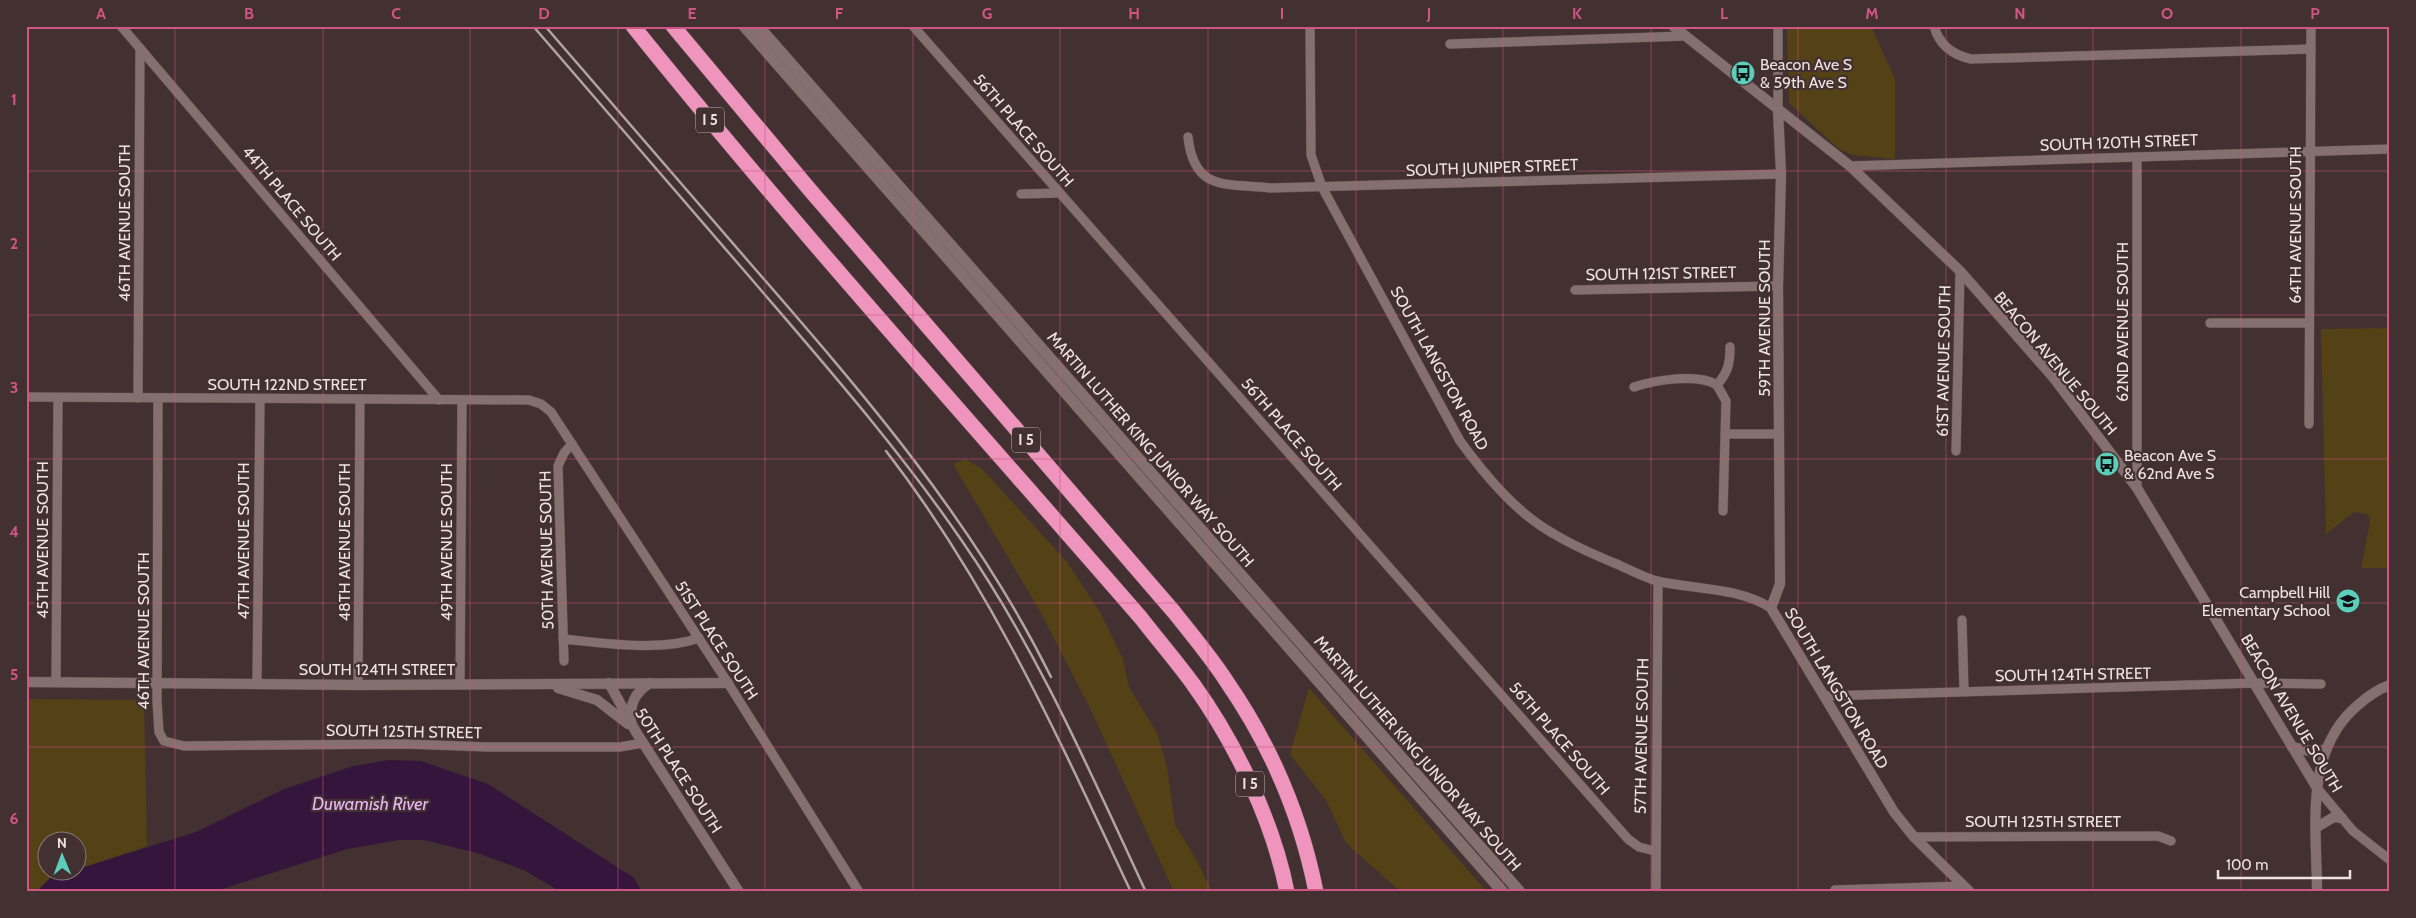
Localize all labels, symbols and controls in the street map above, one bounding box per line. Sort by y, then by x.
text: A [96,4,106,23]
text: B [244,4,254,23]
text: C [391,4,401,23]
text: D [538,4,550,23]
text: E [687,4,697,23]
text: F [835,4,844,23]
text: G [982,4,992,23]
text: H [1128,4,1140,23]
text: I [1280,4,1284,23]
text: J [1426,4,1431,23]
text: K [1572,4,1582,23]
text: L [1720,4,1728,23]
text: M [1865,4,1879,23]
text: N [2014,4,2026,23]
text: O [2161,4,2173,23]
text: P [2310,4,2320,23]
place label: Beacon Ave S & 59th Ave S [1760,55,1852,92]
bus stop icon: Beacon Ave S & 59th Ave S [1730,60,1756,86]
street label: 56TH PLACE SOUTH [970,70,1078,191]
text: 1 [11,90,17,109]
road number: I 5 [696,108,724,132]
street label: SOUTH 120TH STREET [2040,130,2199,155]
street label: 44TH PLACE SOUTH [238,142,345,265]
street label: 46TH AVENUE SOUTH [115,144,134,302]
street label: 64TH AVENUE SOUTH [2286,146,2305,304]
street label: SOUTH JUNIPER STREET [1405,155,1579,180]
text: 2 [10,234,18,253]
street label: 59TH AVENUE SOUTH [1755,239,1774,397]
street label: 62ND AVENUE SOUTH [2113,242,2132,402]
street label: SOUTH 121ST STREET [1585,263,1737,284]
street label: SOUTH LANGSTON ROAD [1387,283,1493,454]
street label: 61ST AVENUE SOUTH [1933,285,1954,437]
street label: BEACON AVENUE SOUTH [1990,288,2121,439]
street label: MARTIN LUTHER KING JUNIOR WAY SOUTH [1043,328,1258,571]
street label: 56TH PLACE SOUTH [1238,374,1346,495]
street label: SOUTH 122ND STREET [208,375,367,394]
text: 3 [10,378,18,397]
road number: I 5 [1012,428,1040,452]
place label: Beacon Ave S & 62nd Ave S [2124,446,2216,483]
bus stop icon: Beacon Ave S & 62nd Ave S [2094,451,2120,477]
street label: 45TH AVENUE SOUTH [33,461,52,619]
street label: 47TH AVENUE SOUTH [234,462,253,620]
street label: 48TH AVENUE SOUTH [335,463,354,621]
street label: 49TH AVENUE SOUTH [437,463,456,621]
street label: 50TH AVENUE SOUTH [536,470,557,630]
text: 4 [9,522,19,541]
street label: 46TH AVENUE SOUTH [134,552,153,710]
street label: 51ST PLACE SOUTH [671,577,762,703]
place label: Campbell Hill Elementary School [2202,583,2330,620]
school or university icon: Campbell Hill Elementary School [2335,588,2361,614]
street label: SOUTH LANGSTON ROAD [1781,604,1892,772]
street label: BEACON AVENUE SOUTH [2237,631,2346,796]
street label: MARTIN LUTHER KING JUNIOR WAY SOUTH [1310,632,1525,875]
street label: 57TH AVENUE SOUTH [1631,658,1652,814]
street label: SOUTH 124TH STREET [299,660,456,679]
street label: SOUTH 124TH STREET [1995,664,2152,685]
text: 5 [10,665,18,684]
street label: 56TH PLACE SOUTH [1506,678,1614,799]
street label: 50TH PLACE SOUTH [631,704,726,836]
street label: SOUTH 125TH STREET [326,721,483,742]
road number: I 5 [1236,772,1264,796]
water label: Duwamish River [312,793,429,815]
text: 6 [10,809,19,828]
street label: SOUTH 125TH STREET [1965,812,2122,831]
north arrow [38,830,88,880]
text: N [57,834,67,852]
scale bar [2218,848,2351,880]
text: 100 m [2226,856,2268,874]

